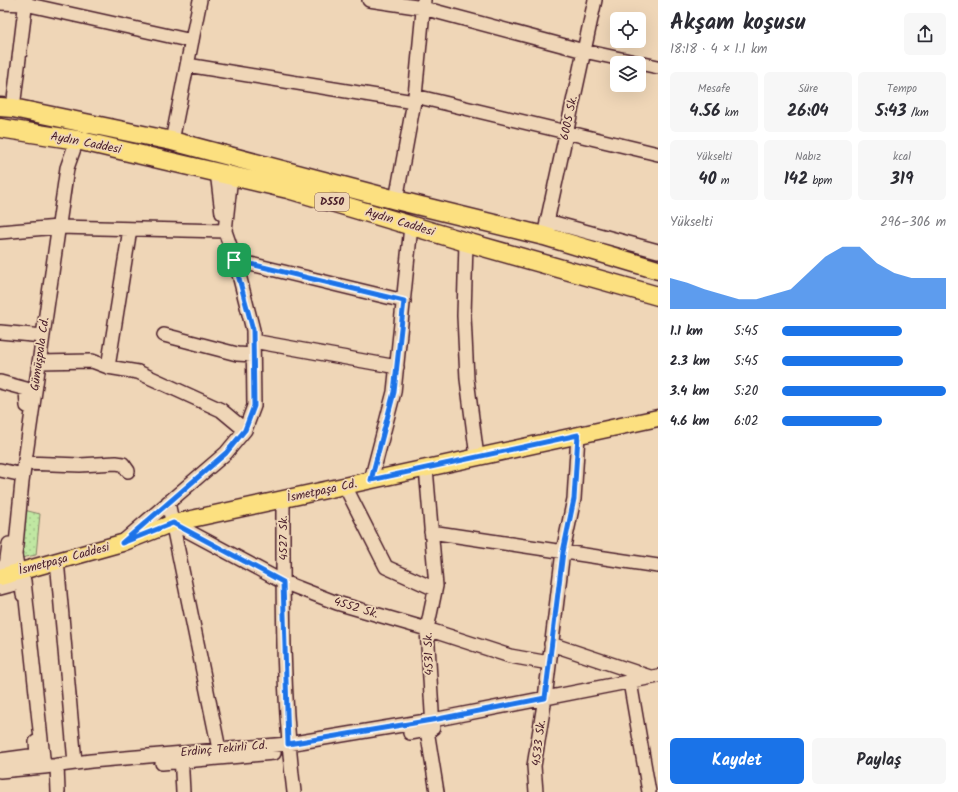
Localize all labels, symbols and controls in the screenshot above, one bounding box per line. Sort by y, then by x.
text: Akşam koşusu [670,6,806,41]
map controls [610,12,646,92]
button: locate [610,12,646,48]
button: share [904,13,946,55]
text: 18:18 · 4 × 1.1 km [670,39,767,60]
button: layers [610,56,646,92]
text: Mesafe [698,80,730,98]
text: Süre [798,80,818,98]
text: Tempo [887,80,917,98]
street label: 6005 Sk. [555,94,583,142]
text: 4.56 [689,98,720,125]
text: 26:04 [787,98,829,125]
text: 5:43 [875,98,907,125]
text: km [720,104,739,122]
text: /km [907,104,929,122]
street label: Aydın Caddesi [49,127,124,159]
text: Yükselti [696,148,732,166]
text: Nabız [795,148,821,166]
text: kcal [893,148,911,166]
text: 40 [698,166,716,193]
text: 142 [784,166,808,193]
text: 319 [890,166,914,193]
text: m [716,172,730,190]
text: bpm [808,172,832,190]
road number: D550 [315,193,349,211]
street label: Aydın Caddesi [363,202,438,242]
text: Yükselti [670,212,713,233]
text: 296–306 m [880,212,946,233]
pin [217,243,251,277]
icon: arrive [223,249,245,271]
street label: Gümüşpala Cd. [25,316,55,392]
text: 1.1 km [670,321,703,342]
text: 5:45 [734,321,758,342]
text: 2.3 km [670,351,710,372]
text: 5:45 [734,351,758,372]
text: 3.4 km [670,381,709,402]
text: 5:20 [734,381,758,402]
text: 4.6 km [670,411,709,432]
text: 6:02 [734,411,758,432]
street label: İsmetpaşa Cd. [285,474,359,508]
street label: 4527 Sk. [274,515,293,561]
street label: İsmetpaşa Caddesi [16,537,113,580]
street label: 4552 Sk. [331,592,381,624]
street label: 4531 Sk. [419,632,439,676]
street label: 4533 Sk. [527,719,551,767]
street label: Erdinç Tekirli Cd. [180,736,268,762]
button: Kaydet [670,738,804,784]
button: Paylaş [812,738,946,784]

